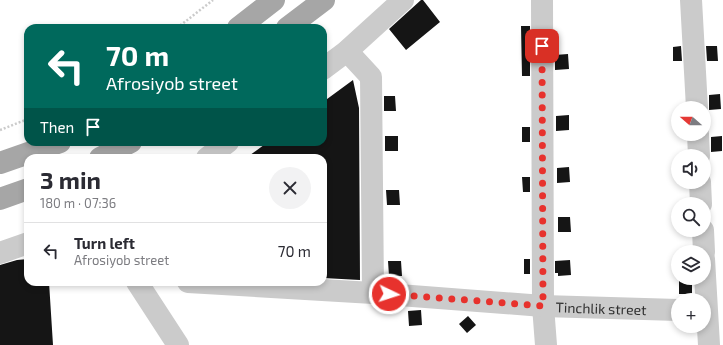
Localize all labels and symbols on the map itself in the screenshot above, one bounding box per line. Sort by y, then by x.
pin [525,29,559,63]
north arrow [671,101,711,141]
position arrow [368,273,410,315]
street label: Tinchlik street [555,298,647,318]

